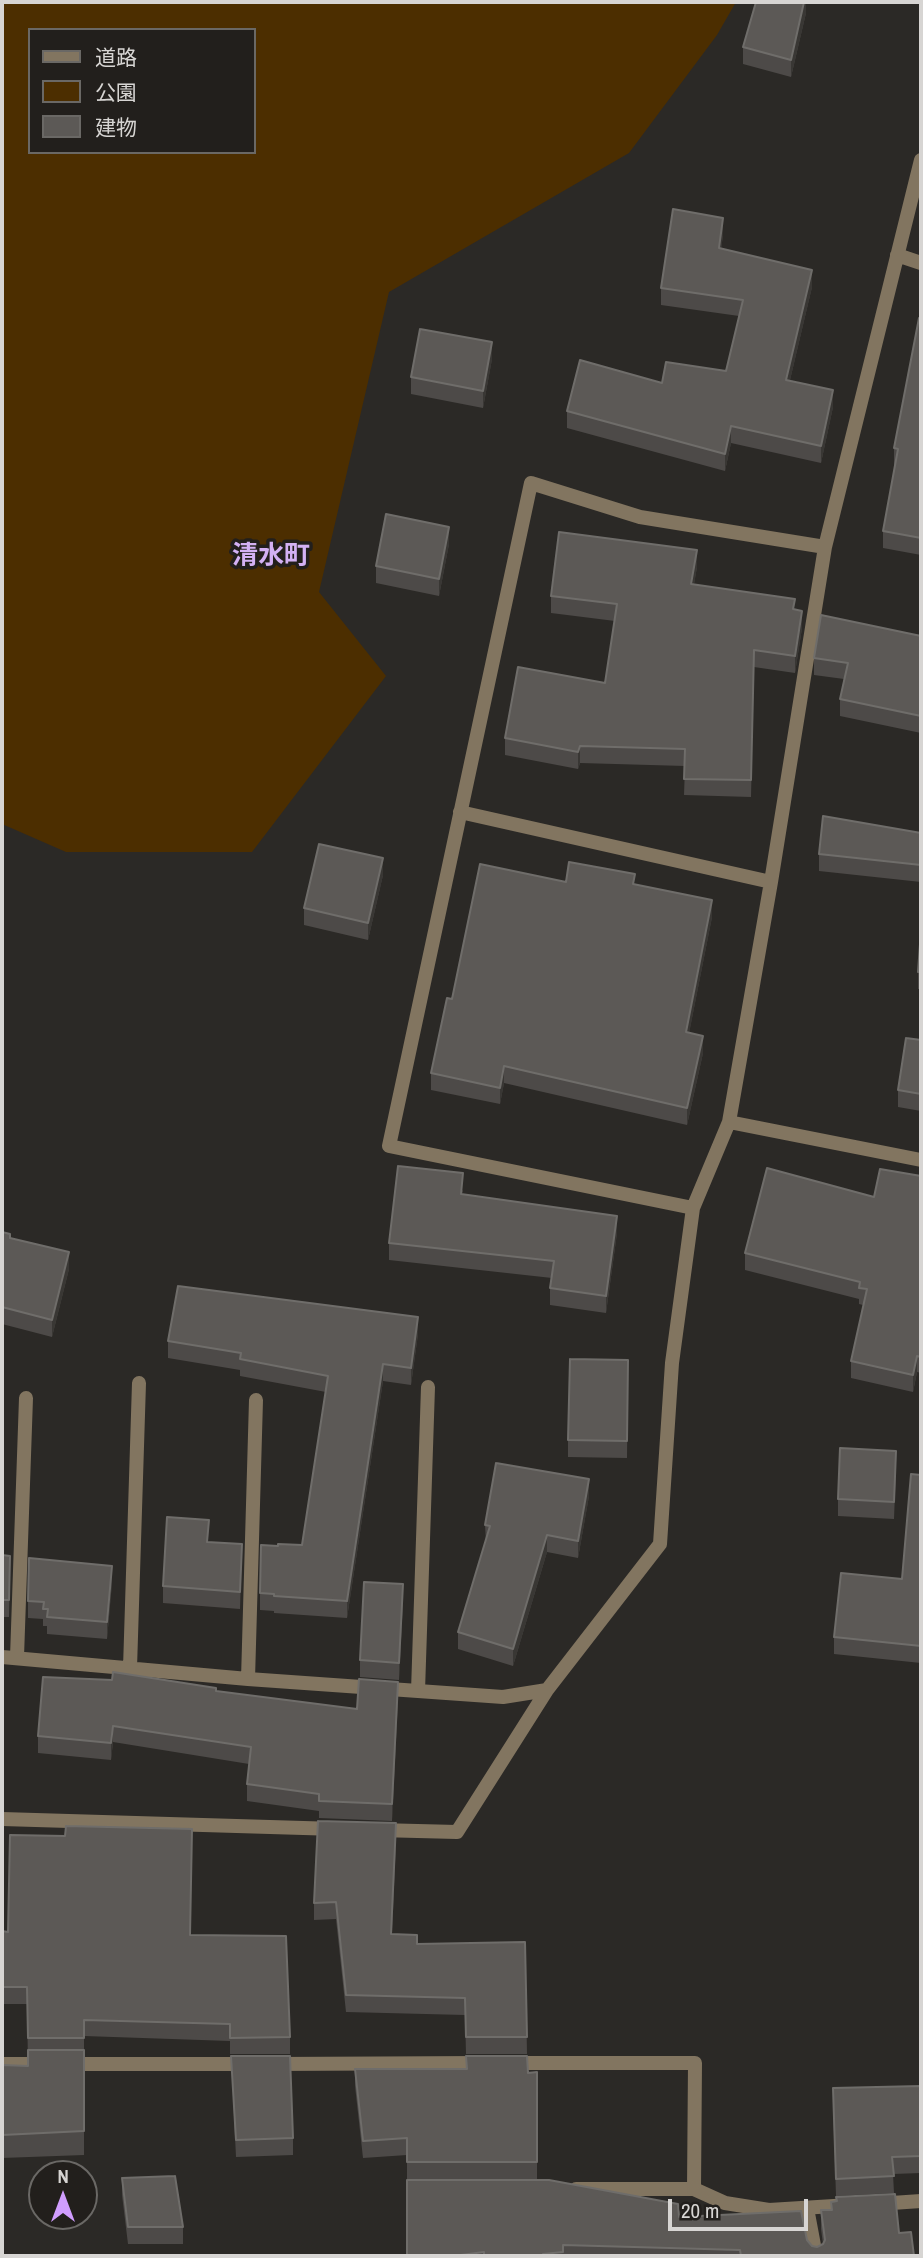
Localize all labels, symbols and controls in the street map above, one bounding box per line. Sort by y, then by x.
legend [28,28,256,154]
text: 道路 [95,43,137,72]
text: 公園 [95,78,137,107]
text: 建物 [95,113,137,142]
district label: 清水町 [232,541,310,573]
north arrow [28,2160,98,2230]
text: N [57,2163,69,2189]
scale bar [671,2184,811,2228]
text: 20 m [681,2196,719,2225]

